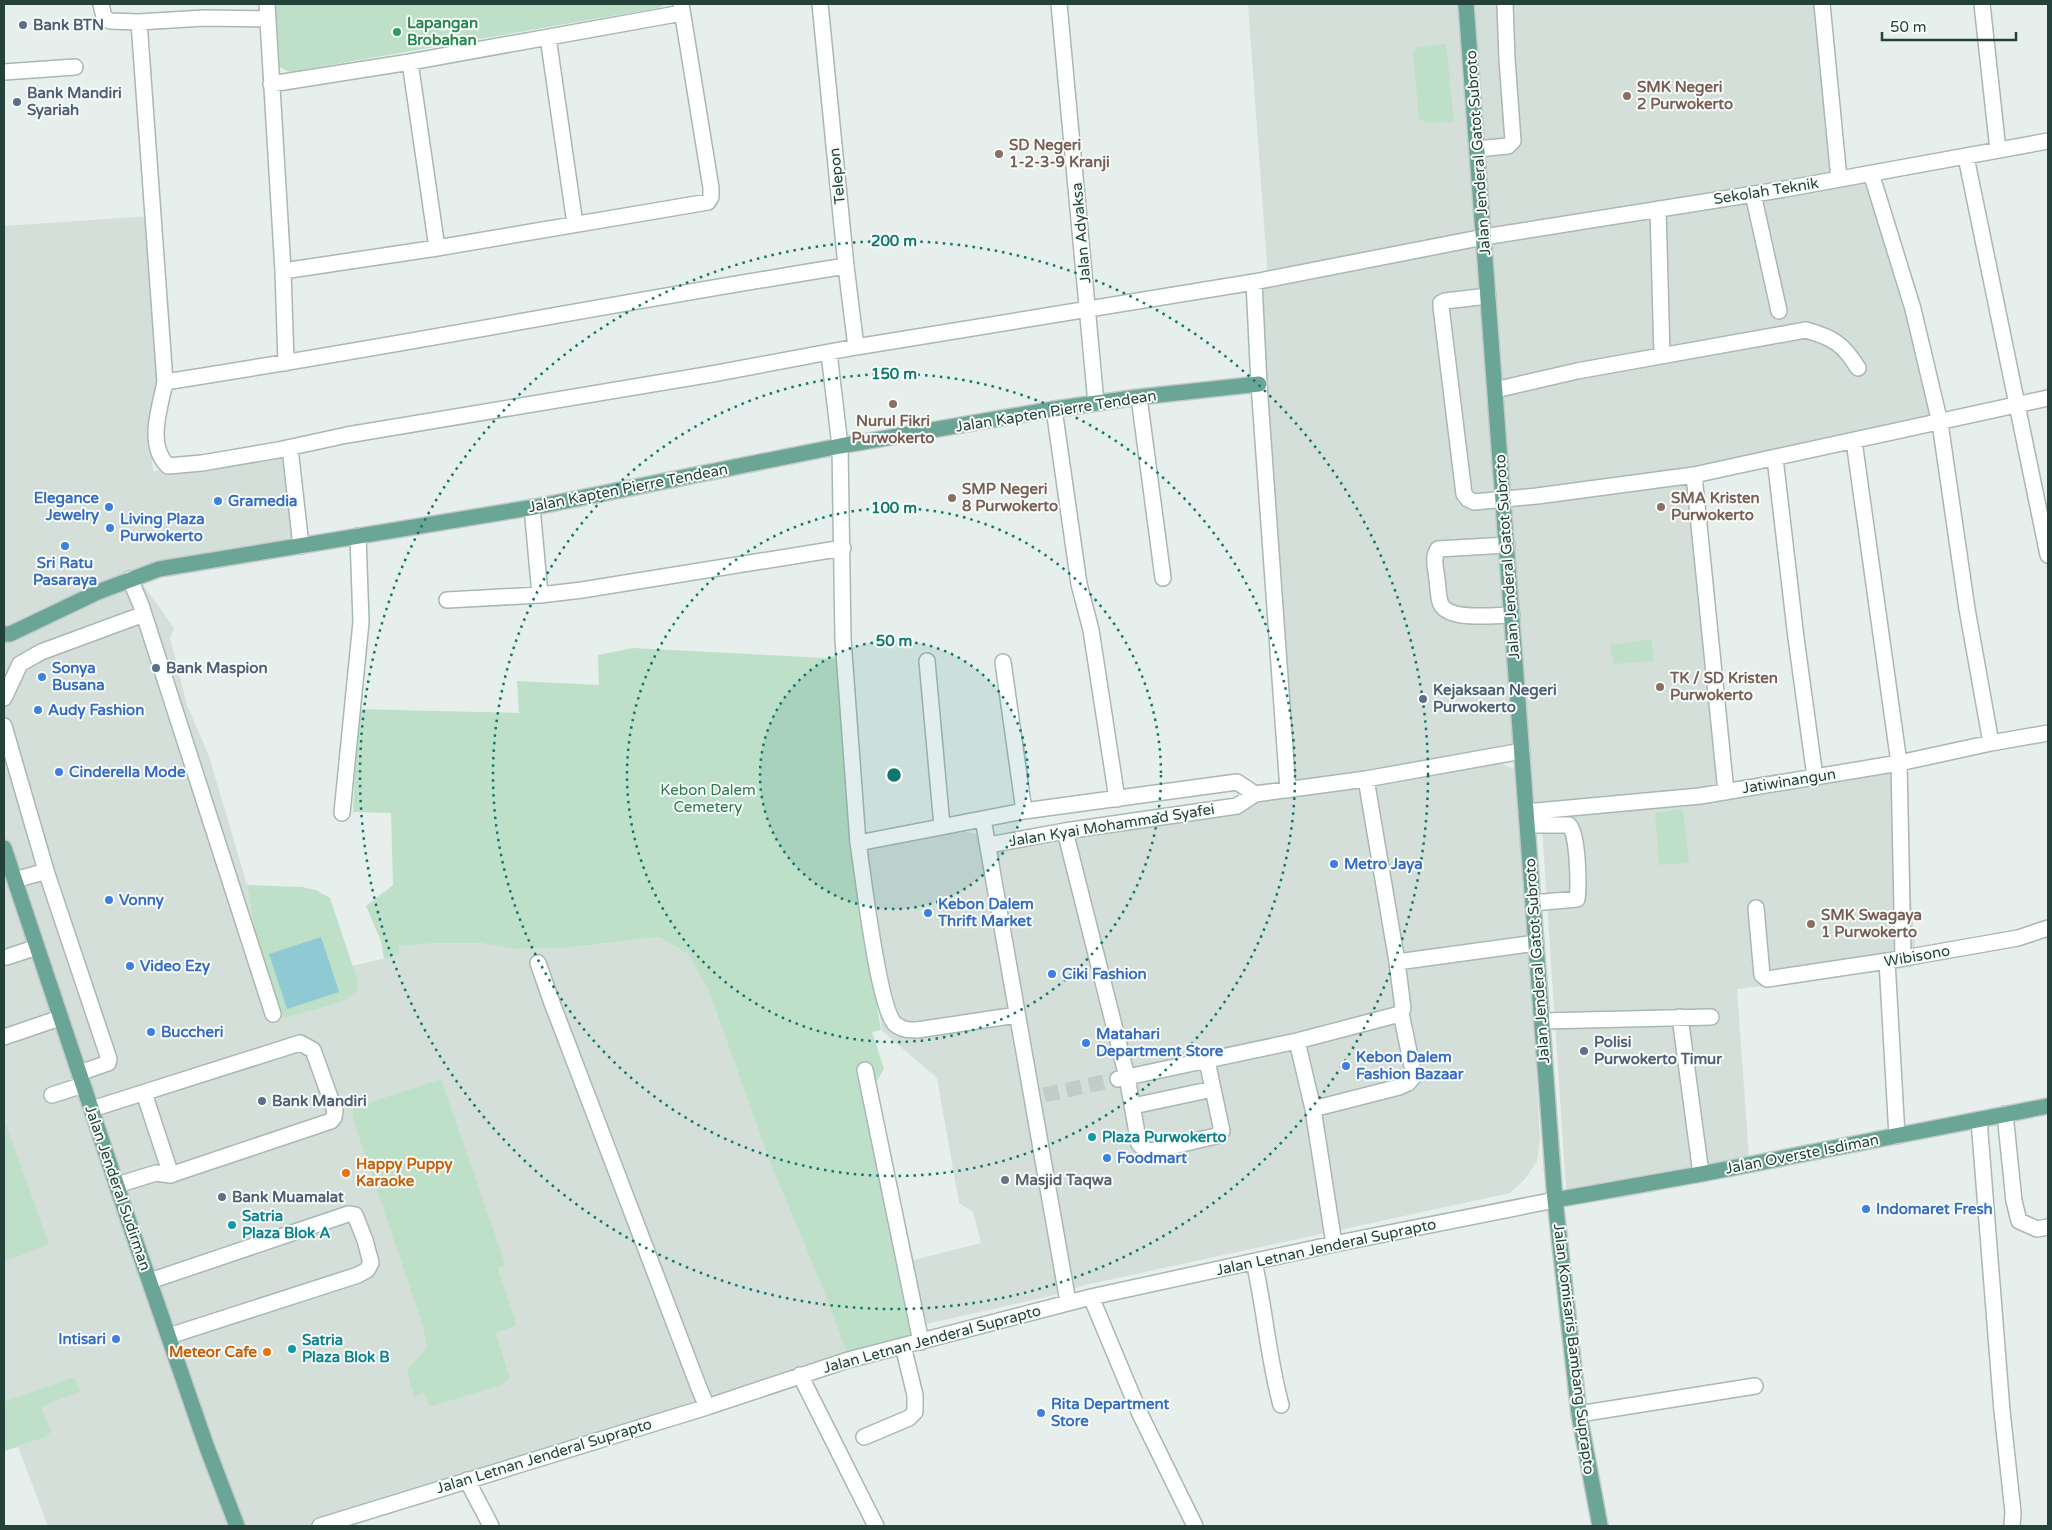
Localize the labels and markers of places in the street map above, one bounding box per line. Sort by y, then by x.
place label: Lapangan Brobahan [407,14,478,49]
place label: Bank BTN [33,16,104,34]
marker: Bank BTN [17,19,29,31]
marker: Lapangan Brobahan [391,26,403,38]
place label: SMK Negeri 2 Purwokerto [1637,78,1733,113]
place label: Bank Mandiri Syariah [27,84,122,120]
marker: SMK Negeri 2 Purwokerto [1621,90,1633,102]
marker: Bank Mandiri Syariah [11,96,23,108]
place label: SD Negeri 1-2-3-9 Kranji [1009,136,1110,172]
marker: SD Negeri 1-2-3-9 Kranji [993,148,1005,160]
marker: Nurul Fikri Purwokerto [887,398,899,410]
place label: Nurul Fikri Purwokerto [852,412,934,447]
place label: SMP Negeri 8 Purwokerto [962,480,1058,515]
place label: Elegance Jewelry [34,489,99,525]
place label: SMA Kristen Purwokerto [1671,489,1760,524]
place label: Gramedia [228,492,297,510]
marker: SMP Negeri 8 Purwokerto [946,492,958,504]
marker: Gramedia [212,495,224,507]
marker: Elegance Jewelry [103,501,115,513]
marker: SMA Kristen Purwokerto [1655,501,1667,513]
place label: Living Plaza Purwokerto [120,510,205,545]
marker: Living Plaza Purwokerto [104,522,116,534]
marker: Sri Ratu Pasaraya [59,540,71,552]
place label: Sri Ratu Pasaraya [33,554,97,590]
place label: Sonya Busana [52,659,105,694]
place label: Bank Maspion [166,659,268,678]
marker: Bank Maspion [150,662,162,674]
place label: TK / SD Kristen Purwokerto [1669,669,1778,704]
marker: Sonya Busana [36,671,48,683]
place label: Kejaksaan Negeri Purwokerto [1433,681,1557,716]
marker: TK / SD Kristen Purwokerto [1654,681,1666,693]
marker: Kejaksaan Negeri Purwokerto [1417,693,1429,705]
place label: Audy Fashion [48,701,144,720]
marker: Audy Fashion [32,704,44,716]
place label: Cinderella Mode [69,763,186,781]
marker: Cinderella Mode [53,766,65,778]
centre of rings [885,766,903,784]
place label: Metro Jaya [1344,855,1423,874]
marker: Metro Jaya [1328,858,1340,870]
place label: Vonny [119,891,164,910]
marker: Vonny [103,894,115,906]
place label: Kebon Dalem Thrift Market [937,895,1034,930]
place label: SMK Swagaya 1 Purwokerto [1821,906,1922,941]
marker: Kebon Dalem Thrift Market [922,907,934,919]
marker: SMK Swagaya 1 Purwokerto [1805,918,1817,930]
place label: Video Ezy [140,957,210,976]
marker: Video Ezy [124,960,136,972]
place label: Ciki Fashion [1062,965,1147,983]
marker: Ciki Fashion [1046,968,1058,980]
place label: Buccheri [161,1023,223,1041]
place label: Matahari Department Store [1096,1025,1224,1061]
marker: Buccheri [145,1026,157,1038]
place label: Polisi Purwokerto Timur [1594,1033,1722,1068]
marker: Matahari Department Store [1080,1037,1092,1049]
marker: Polisi Purwokerto Timur [1578,1045,1590,1057]
place label: Kebon Dalem Fashion Bazaar [1356,1048,1464,1083]
marker: Kebon Dalem Fashion Bazaar [1340,1060,1352,1072]
place label: Bank Mandiri [272,1092,367,1110]
marker: Bank Mandiri [256,1095,268,1107]
place label: Plaza Purwokerto [1102,1128,1227,1146]
marker: Plaza Purwokerto [1086,1131,1098,1143]
place label: Foodmart [1117,1149,1187,1167]
marker: Foodmart [1101,1152,1113,1164]
place label: Happy Puppy Karaoke [356,1155,453,1190]
marker: Happy Puppy Karaoke [340,1167,352,1179]
place label: Masjid Taqwa [1015,1171,1112,1190]
marker: Masjid Taqwa [999,1174,1011,1186]
place label: Bank Muamalat [232,1188,344,1206]
marker: Bank Muamalat [216,1191,228,1203]
place label: Indomaret Fresh [1876,1200,1993,1218]
marker: Indomaret Fresh [1860,1203,1872,1215]
place label: Satria Plaza Blok A [242,1207,330,1242]
marker: Satria Plaza Blok A [226,1219,238,1231]
place label: Intisari [58,1330,106,1348]
place label: Satria Plaza Blok B [302,1331,390,1366]
marker: Intisari [110,1333,122,1345]
place label: Meteor Cafe [169,1343,257,1361]
marker: Satria Plaza Blok B [286,1343,298,1355]
marker: Meteor Cafe [261,1346,273,1358]
place label: Rita Department Store [1051,1395,1170,1430]
marker: Rita Department Store [1035,1407,1047,1419]

